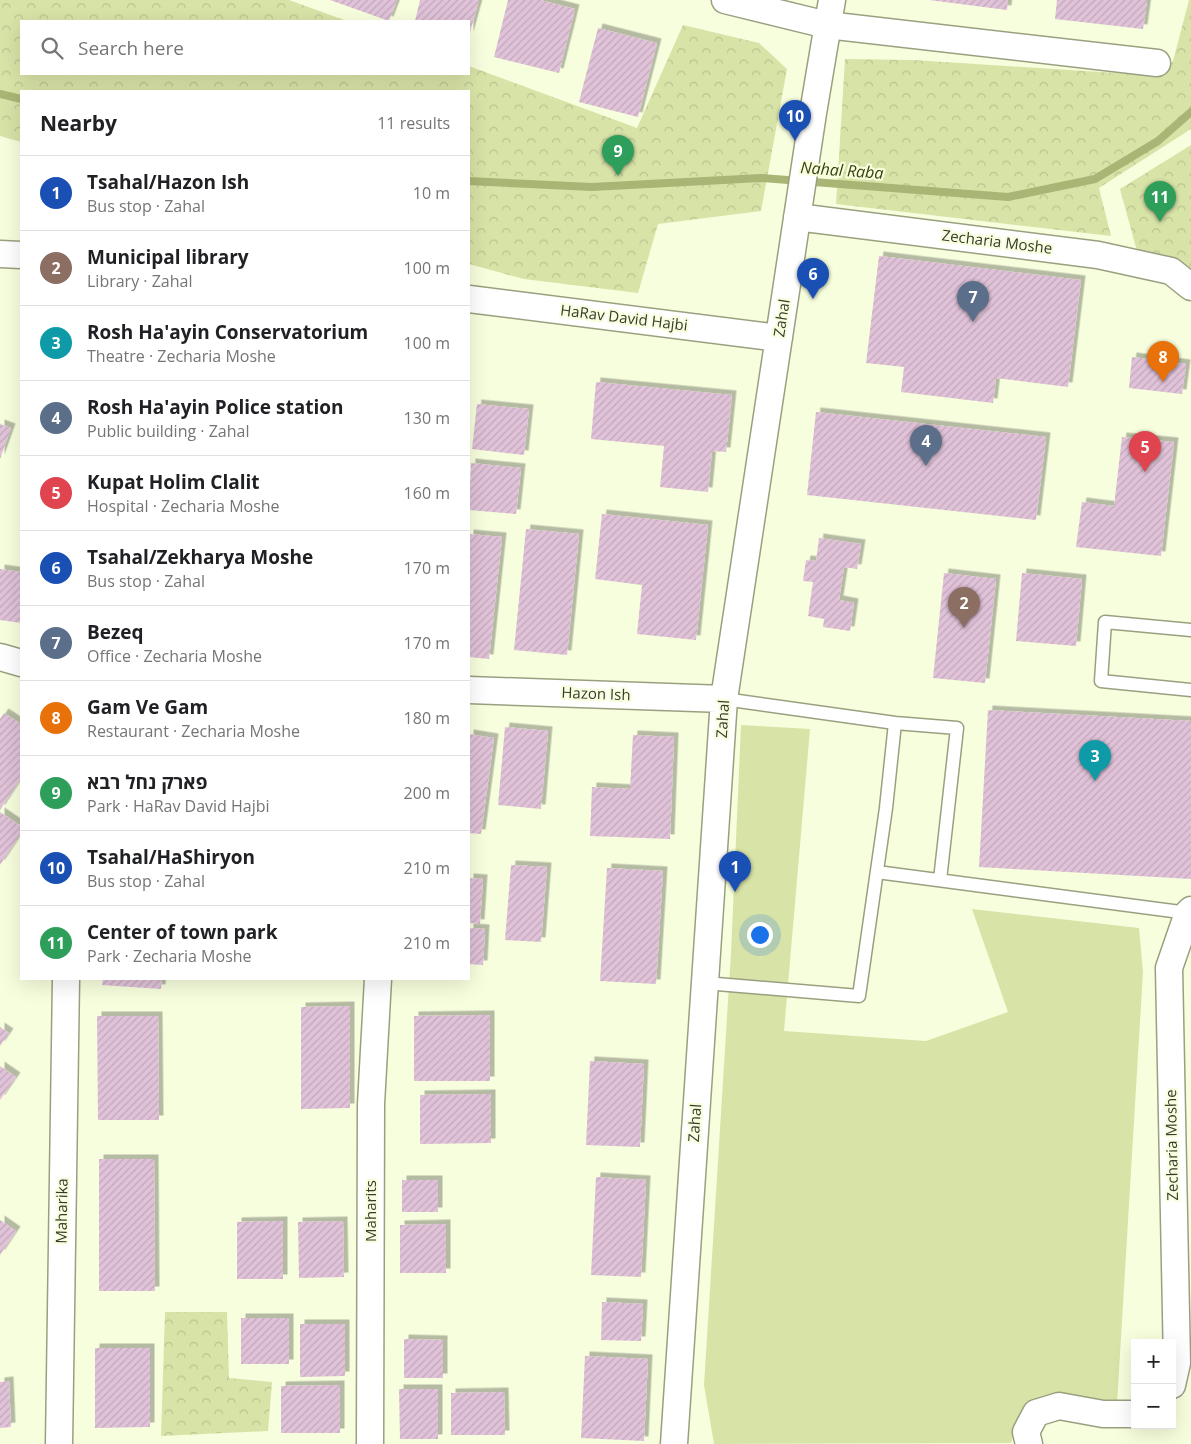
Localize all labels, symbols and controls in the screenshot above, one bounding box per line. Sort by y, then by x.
search box [20,20,470,75]
icon: search [38,34,66,62]
text: Search here [78,35,184,61]
pin: 10 [779,100,811,141]
text: Nearby [40,109,117,137]
text: 11 results [377,112,450,134]
pin: 9 [602,135,634,176]
water label: Nahal Raba [800,156,884,184]
text: Tsahal/Hazon Ish [87,169,249,195]
pin: 11 [1144,181,1176,222]
text: 1 [51,182,61,204]
text: 10 m [413,182,450,204]
text: Bus stop · Zahal [87,195,205,217]
street label: Zecharia Moshe [941,224,1054,258]
text: Municipal library [87,244,249,270]
text: 2 [51,257,61,279]
text: 100 m [404,257,450,279]
pin: 6 [797,258,829,299]
text: Library · Zahal [87,270,192,292]
pin: 7 [957,281,989,322]
street label: Zahal [768,297,794,338]
street label: HaRav David Hajbi [559,299,689,335]
text: Rosh Ha'ayin Conservatorium [87,319,368,345]
text: 3 [51,332,61,354]
text: 100 m [404,332,450,354]
pin: 8 [1147,341,1179,382]
text: Theatre · Zecharia Moshe [87,345,276,367]
text: Rosh Ha'ayin Police station [87,394,343,420]
text: 4 [51,407,61,429]
text: 130 m [404,407,450,429]
text: Public building · Zahal [87,420,249,442]
pin: 4 [910,425,942,466]
pin: 5 [1129,431,1161,472]
text: Kupat Holim Clalit [87,469,260,495]
text: 5 [51,482,61,504]
text: 160 m [404,482,450,504]
text: Hospital · Zecharia Moshe [87,495,280,517]
text: Tsahal/Zekharya Moshe [87,544,313,570]
text: 6 [51,557,61,579]
text: 170 m [404,557,450,579]
text: Bus stop · Zahal [87,570,205,592]
pin: 2 [948,587,980,628]
text: Bezeq [87,619,144,645]
text: 7 [51,632,61,654]
text: 170 m [404,632,450,654]
text: Office · Zecharia Moshe [87,645,262,667]
street label: Hazon Ish [561,682,631,704]
text: Gam Ve Gam [87,694,208,720]
street label: Zahal [711,699,733,739]
text: 8 [51,707,61,729]
text: 180 m [404,707,450,729]
text: Restaurant · Zecharia Moshe [87,720,300,742]
pin: 3 [1079,740,1111,781]
text: פארק נחל רבא [87,769,207,795]
text: 9 [51,782,61,804]
text: 200 m [404,782,450,804]
text: Park · HaRav David Hajbi [87,795,270,817]
text: Tsahal/HaShiryon [87,844,255,870]
pin: 1 [719,851,751,892]
text: 10 [47,857,65,879]
text: 210 m [404,857,450,879]
text: Bus stop · Zahal [87,870,205,892]
text: Center of town park [87,919,278,945]
your location [747,922,773,948]
text: 11 [47,932,65,954]
text: 210 m [404,932,450,954]
text: Park · Zecharia Moshe [87,945,252,967]
street label: Zecharia Moshe [1160,1089,1182,1201]
street label: Zahal [683,1103,705,1143]
street label: Maharika [50,1178,72,1244]
street label: Maharits [360,1180,380,1242]
map controls [1131,1339,1176,1429]
button: + [1131,1339,1176,1384]
button: − [1131,1384,1176,1429]

